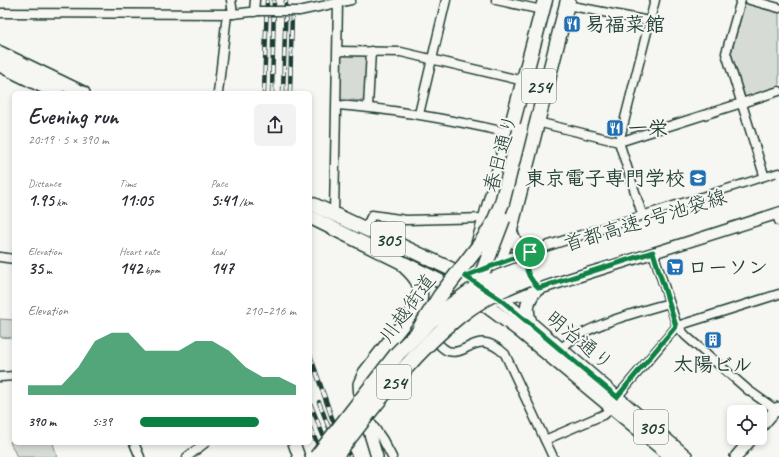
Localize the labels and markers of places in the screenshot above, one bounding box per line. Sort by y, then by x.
place label: 易福菜館 [585,12,665,37]
restaurant icon: 易福菜館 [562,14,582,34]
place label: 一栄 [628,116,668,141]
restaurant icon: 一栄 [605,118,625,138]
place label: 東京電子専門学校 [525,166,685,191]
school or university icon: 東京電子専門学校 [688,168,708,188]
pin [513,235,547,269]
place label: ローソン [688,255,768,280]
supermarket icon: ローソン [665,257,685,277]
building icon: 太陽ビル [703,330,723,350]
place label: 太陽ビル [673,352,753,377]

